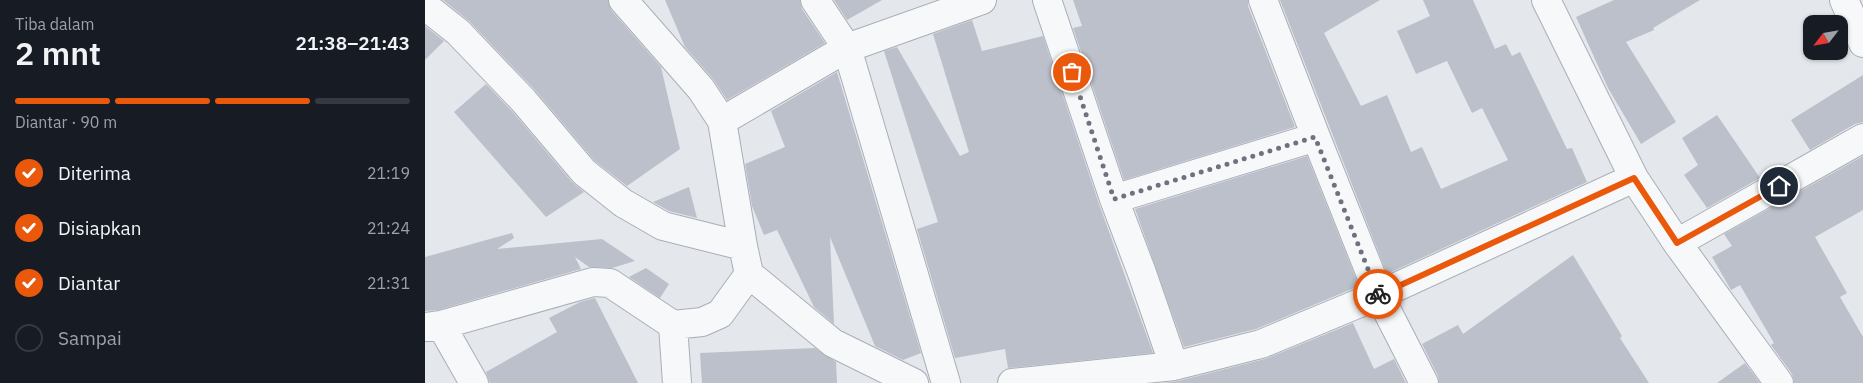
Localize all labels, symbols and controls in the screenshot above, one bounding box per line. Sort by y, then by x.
text: Tiba dalam [15,14,94,34]
north arrow [1803,15,1847,60]
map controls [1803,15,1848,60]
text: 21:38–21:43 [296,31,410,55]
text: 2 mnt [15,32,101,74]
pin [1051,51,1093,93]
icon: bag [1058,58,1086,86]
text: Diantar · 90 m [15,112,117,132]
icon: check [15,159,43,187]
text: Diterima [58,161,131,185]
text: 21:19 [367,163,410,183]
pin [1758,165,1800,207]
icon: home [1765,172,1793,200]
icon: check [15,214,43,242]
text: Disiapkan [58,216,142,240]
text: 21:24 [367,218,410,238]
icon: check [15,269,43,297]
courier [1353,269,1403,319]
text: Diantar [58,271,120,295]
text: 21:31 [367,273,410,293]
icon: bike [1364,280,1392,308]
text: Sampai [58,326,122,350]

